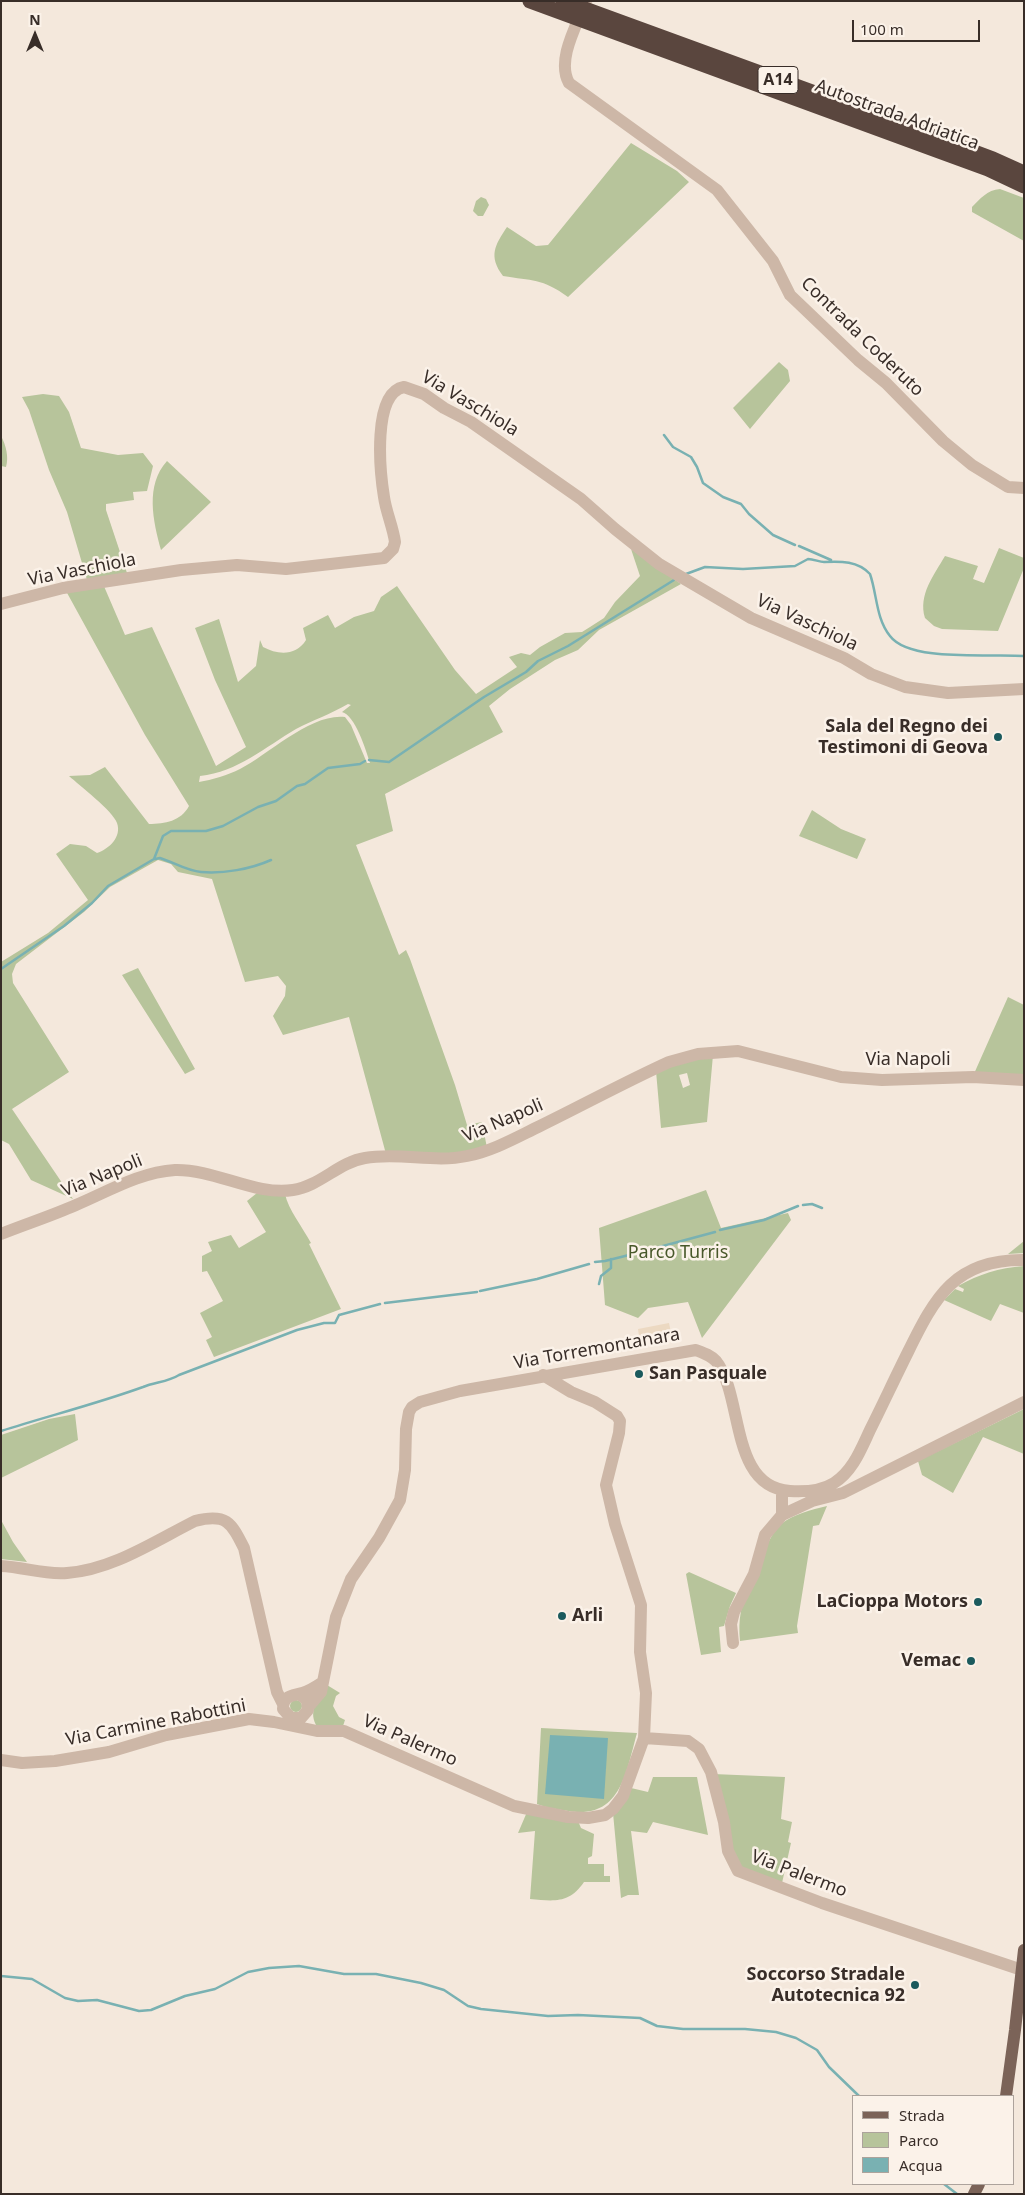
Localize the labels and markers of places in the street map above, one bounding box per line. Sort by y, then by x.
place label: Sala del Regno dei Testimoni di Geova [818,716,988,759]
marker: Sala del Regno dei Testimoni di Geova [992,731,1004,743]
place label: San Pasquale [649,1363,767,1385]
marker: San Pasquale [633,1368,645,1380]
place label: LaCioppa Motors [816,1591,968,1613]
marker: LaCioppa Motors [972,1596,984,1608]
place label: Arli [572,1605,603,1627]
marker: Arli [556,1610,568,1622]
place label: Vemac [901,1650,961,1672]
marker: Vemac [965,1655,977,1667]
place label: Soccorso Stradale Autotecnica 92 [747,1964,905,2006]
marker: Soccorso Stradale Autotecnica 92 [909,1979,921,1991]

